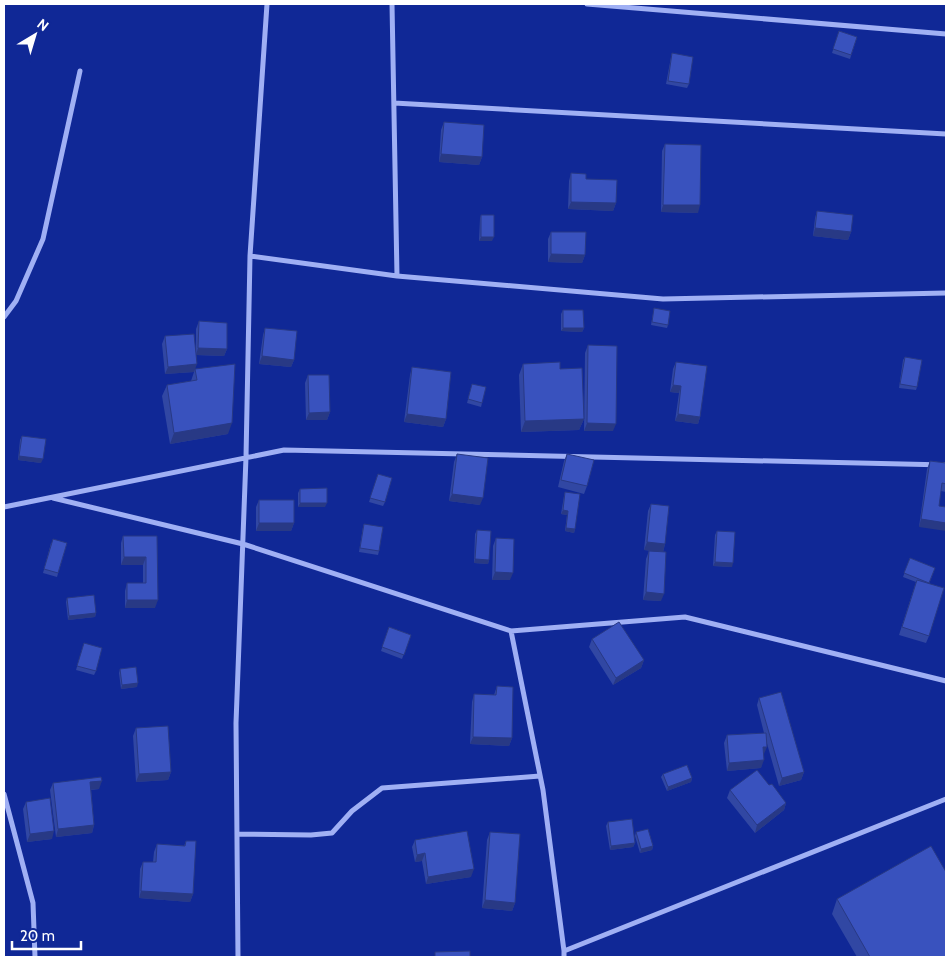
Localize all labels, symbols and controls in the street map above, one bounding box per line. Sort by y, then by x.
north arrow [10,10,60,60]
text: N [34,15,52,35]
scale bar [12,918,81,950]
text: 20 m [20,927,55,945]

